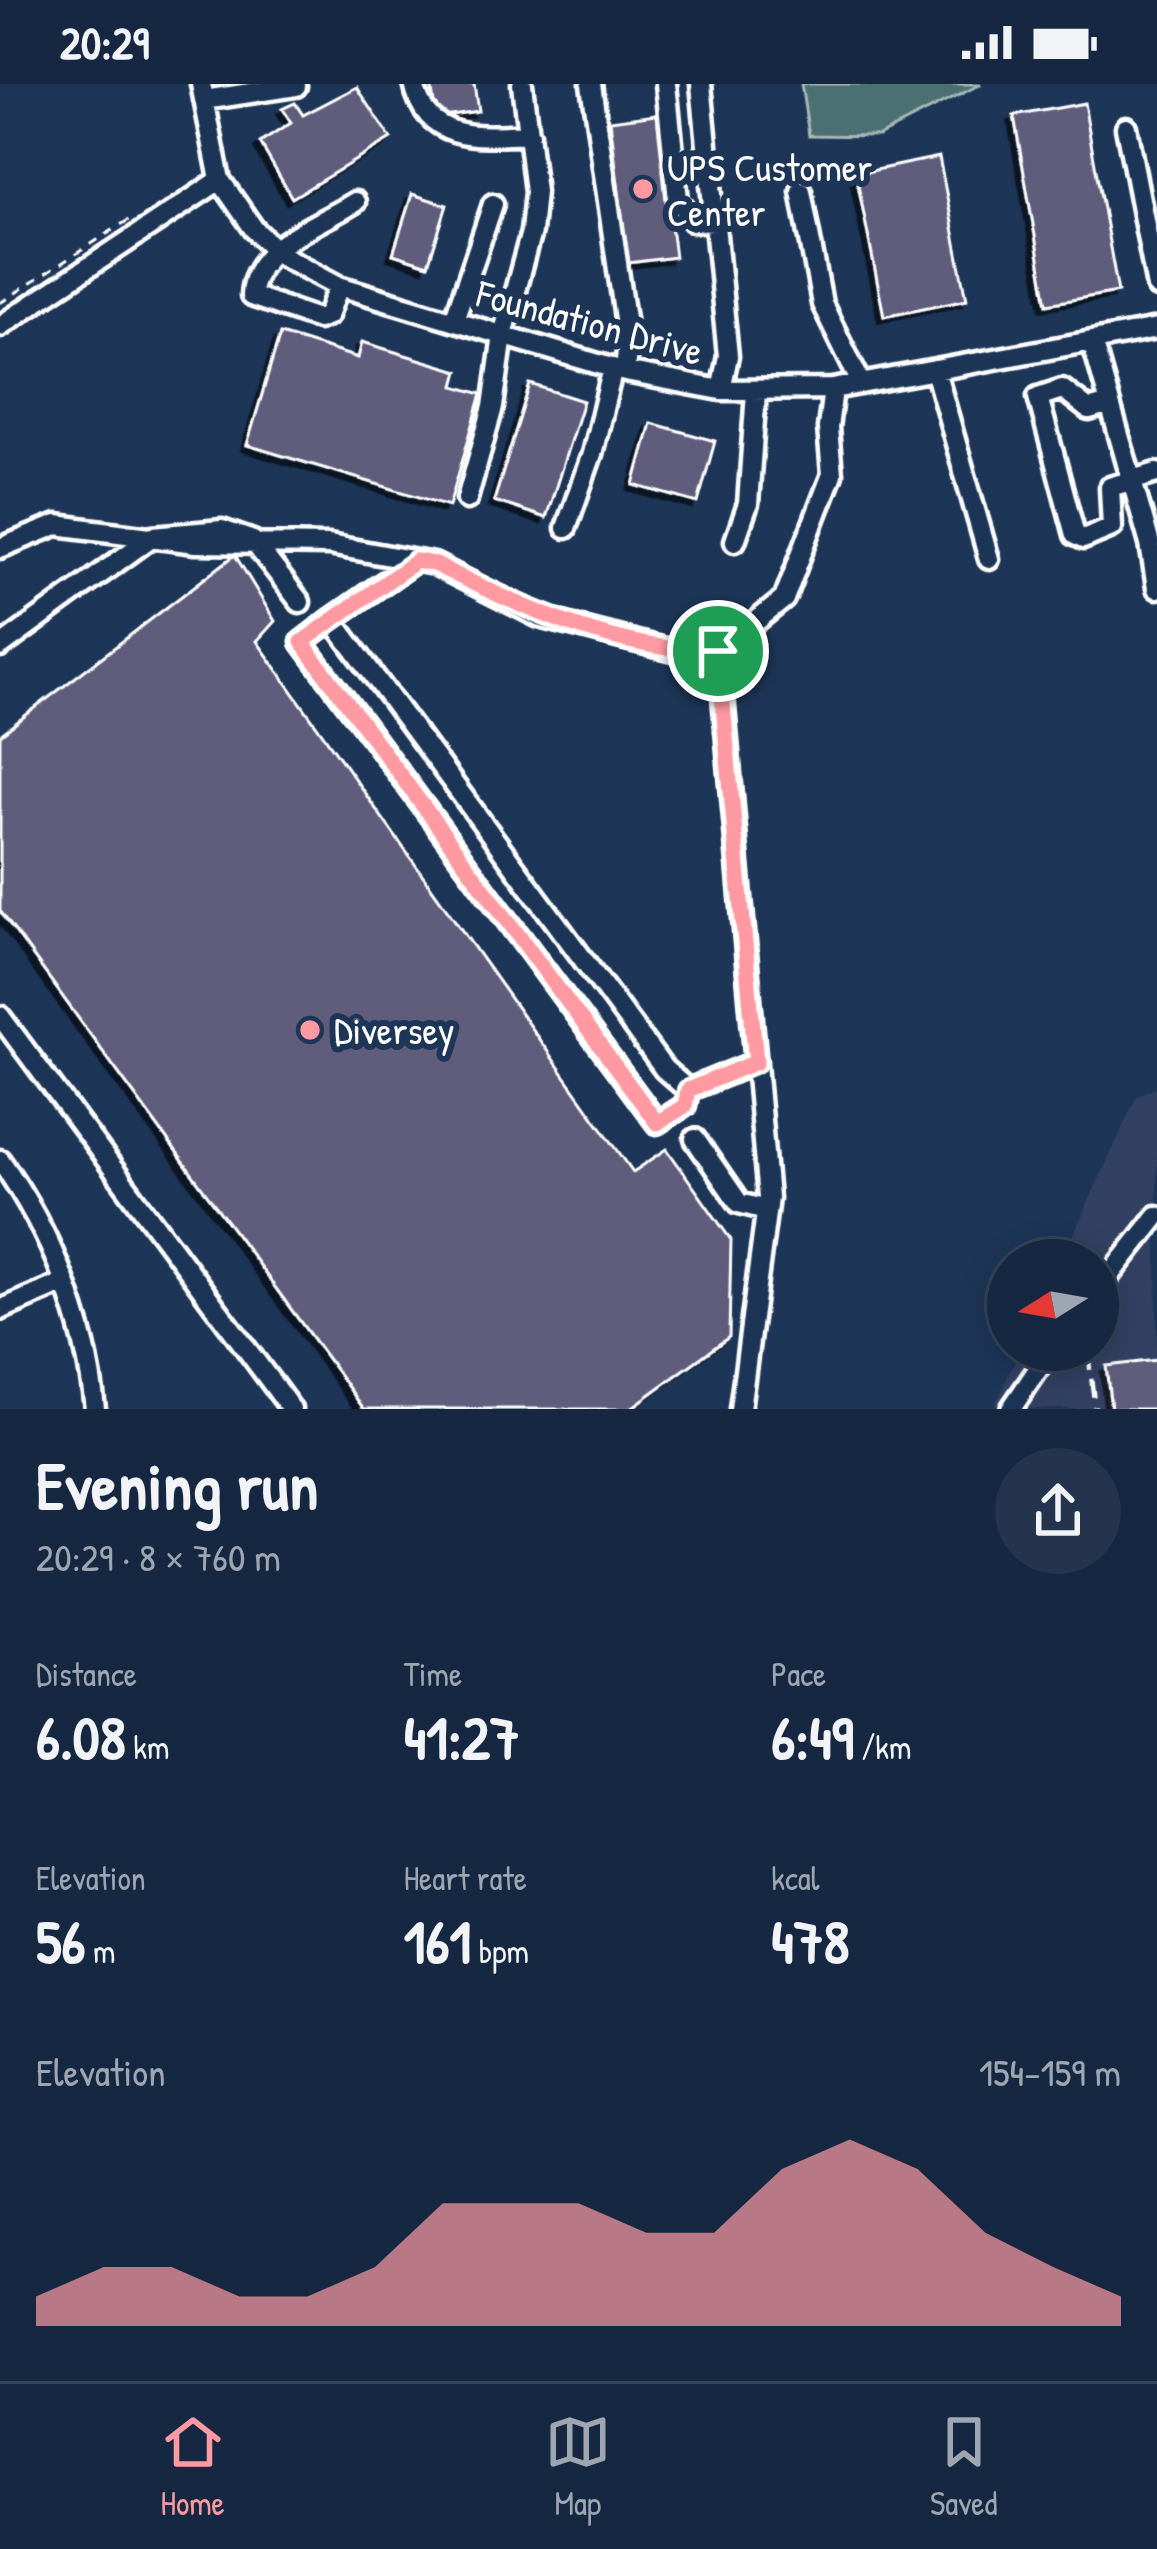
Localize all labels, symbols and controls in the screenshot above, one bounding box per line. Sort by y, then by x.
text: 20:29 [60,12,149,73]
place label: UPS Customer Center [667,140,872,238]
marker: UPS Customer Center [630,176,656,202]
street label: Foundation Drive [470,266,709,377]
pin [667,600,769,702]
icon: arrive [685,618,751,684]
place label: Diversey [334,1003,454,1056]
marker: Diversey [297,1017,323,1043]
north arrow [987,1239,1119,1371]
map controls [987,1239,1119,1371]
text: Evening run [36,1440,318,1530]
button: share [995,1448,1121,1574]
text: 20:29 · 8 × 760 m [36,1530,281,1583]
text: Distance [36,1652,137,1696]
text: Time [404,1652,462,1696]
text: Pace [771,1652,826,1696]
text: 6.08 [36,1696,126,1778]
text: 41:27 [404,1696,520,1778]
text: 6:49 [771,1696,854,1778]
text: km [126,1725,169,1769]
text: /km [854,1725,911,1769]
text: Elevation [36,1856,146,1900]
text: Heart rate [404,1856,527,1900]
text: kcal [771,1856,820,1900]
text: 56 [36,1900,85,1982]
text: 161 [404,1900,471,1982]
text: 478 [771,1900,850,1982]
text: m [85,1929,115,1973]
text: bpm [471,1929,529,1973]
text: Elevation [36,2045,166,2098]
text: 154–159 m [979,2045,1121,2098]
tab: Home [160,2409,226,2525]
tab: Map [545,2409,611,2525]
tab: Saved [930,2409,997,2525]

